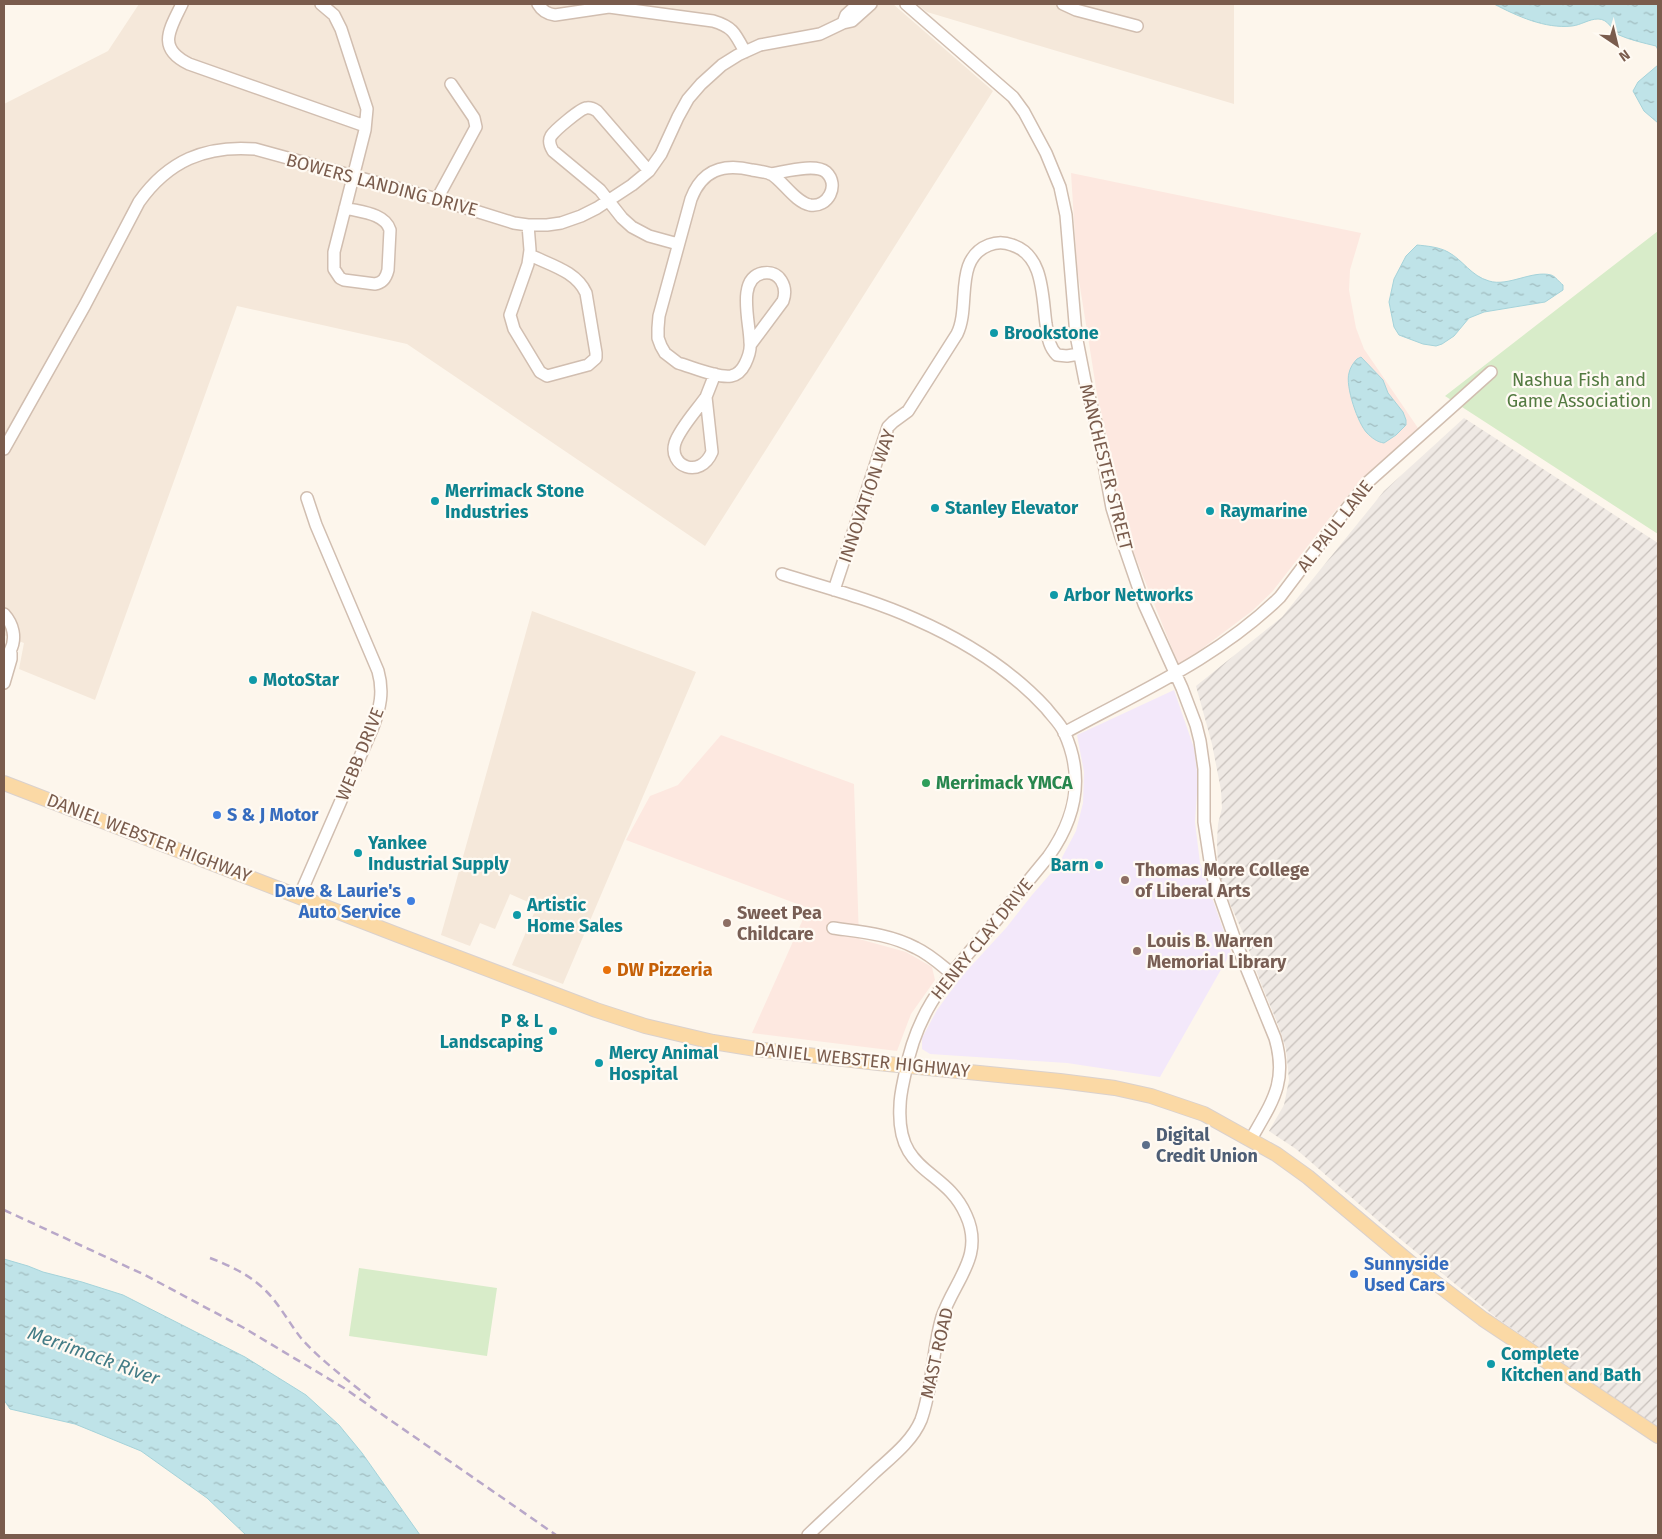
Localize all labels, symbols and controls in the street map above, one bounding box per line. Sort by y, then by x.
north arrow [1592,20,1642,70]
text: N [1615,46,1633,65]
street label: BOWERS LANDING DRIVE [284,149,480,221]
place label: Brookstone [1004,322,1099,344]
marker: Brookstone [988,327,1000,339]
park label: Nashua Fish and Game Association [1507,369,1651,412]
street label: MANCHESTER STREET [1075,382,1137,553]
street label: INNOVATION WAY [834,426,900,566]
street label: AL PAUL LANE [1292,476,1378,576]
place label: Merrimack Stone Industries [445,480,584,523]
marker: Merrimack Stone Industries [429,495,441,507]
place label: Stanley Elevator [945,497,1079,519]
place label: Raymarine [1220,500,1308,522]
marker: Stanley Elevator [929,502,941,514]
marker: Raymarine [1204,505,1216,517]
place label: Arbor Networks [1063,584,1193,606]
marker: Arbor Networks [1048,589,1060,601]
place label: MotoStar [263,669,340,691]
marker: MotoStar [247,674,259,686]
street label: WEBB DRIVE [331,704,389,804]
place label: Merrimack YMCA [936,772,1073,794]
marker: Merrimack YMCA [920,777,932,789]
street label: DANIEL WEBSTER HIGHWAY [44,789,254,887]
place label: S & J Motor [227,804,319,826]
marker: S & J Motor [211,809,223,821]
place label: Yankee Industrial Supply [367,832,509,875]
marker: Yankee Industrial Supply [352,847,364,859]
place label: Barn [1050,854,1089,876]
marker: Barn [1093,859,1105,871]
place label: Thomas More College of Liberal Arts [1135,859,1310,902]
street label: HENRY CLAY DRIVE [926,874,1038,1004]
marker: Thomas More College of Liberal Arts [1119,874,1131,886]
place label: Dave & Laurie's Auto Service [275,880,401,923]
place label: Artistic Home Sales [526,894,623,937]
marker: Dave & Laurie's Auto Service [405,895,417,907]
place label: Sweet Pea Childcare [737,902,822,945]
marker: Artistic Home Sales [511,909,523,921]
marker: Sweet Pea Childcare [721,917,733,929]
place label: Louis B. Warren Memorial Library [1147,930,1287,973]
marker: Louis B. Warren Memorial Library [1131,945,1143,957]
place label: DW Pizzeria [617,959,713,981]
marker: DW Pizzeria [601,964,613,976]
place label: P & L Landscaping [440,1010,543,1053]
marker: P & L Landscaping [547,1025,559,1037]
street label: DANIEL WEBSTER HIGHWAY [753,1038,971,1082]
place label: Mercy Animal Hospital [609,1042,719,1085]
marker: Mercy Animal Hospital [593,1057,605,1069]
place label: Digital Credit Union [1156,1124,1258,1167]
marker: Digital Credit Union [1140,1139,1152,1151]
place label: Sunnyside Used Cars [1364,1253,1449,1296]
marker: Sunnyside Used Cars [1348,1268,1360,1280]
street label: MAST ROAD [916,1305,958,1401]
water label: Merrimack River [25,1321,163,1390]
place label: Complete Kitchen and Bath [1501,1343,1641,1386]
marker: Complete Kitchen and Bath [1485,1358,1497,1370]

